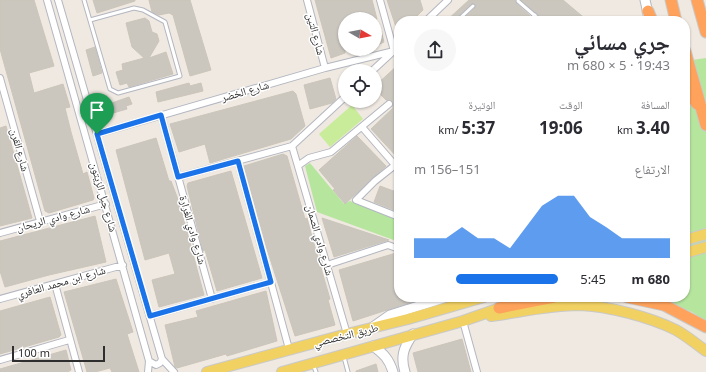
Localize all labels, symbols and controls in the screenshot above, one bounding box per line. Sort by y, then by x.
street label: شارع التين [304,11,329,57]
north arrow [338,12,382,56]
map controls [338,12,382,108]
text: جري مسائي [574,26,670,56]
button: share [414,29,456,71]
text: 19:43 · 5 × 680 m [567,56,670,74]
button: locate [338,64,382,108]
street label: شارع الخضر [218,77,271,105]
pin [80,93,114,134]
text: الوتيرة [469,97,495,112]
text: الوقت [559,97,583,112]
text: المسافة [641,97,670,112]
icon: arrive [86,99,108,121]
text: 5:37 [461,116,495,139]
text: 19:06 [539,116,583,139]
text: 3.40 [636,116,670,139]
text: /km [438,122,461,137]
text: km [617,122,636,137]
street label: شارع القرن [8,127,33,173]
street label: شارع جبل الزيتون [87,160,122,234]
text: 151–156 m [414,160,481,178]
text: الارتفاع [635,160,670,178]
street label: شارع وادي الغرارة [175,194,210,267]
street label: شارع وادي الريحان [14,201,92,236]
street label: شارع وادي الصمان [301,203,338,278]
street label: شارع ابن محمد العافري [15,262,108,303]
text: 5:45 [580,270,606,288]
text: 680 m [632,270,670,288]
street label: طريق التخصصي [312,319,380,352]
scale bar [12,344,105,363]
text: 100 m [18,345,50,360]

